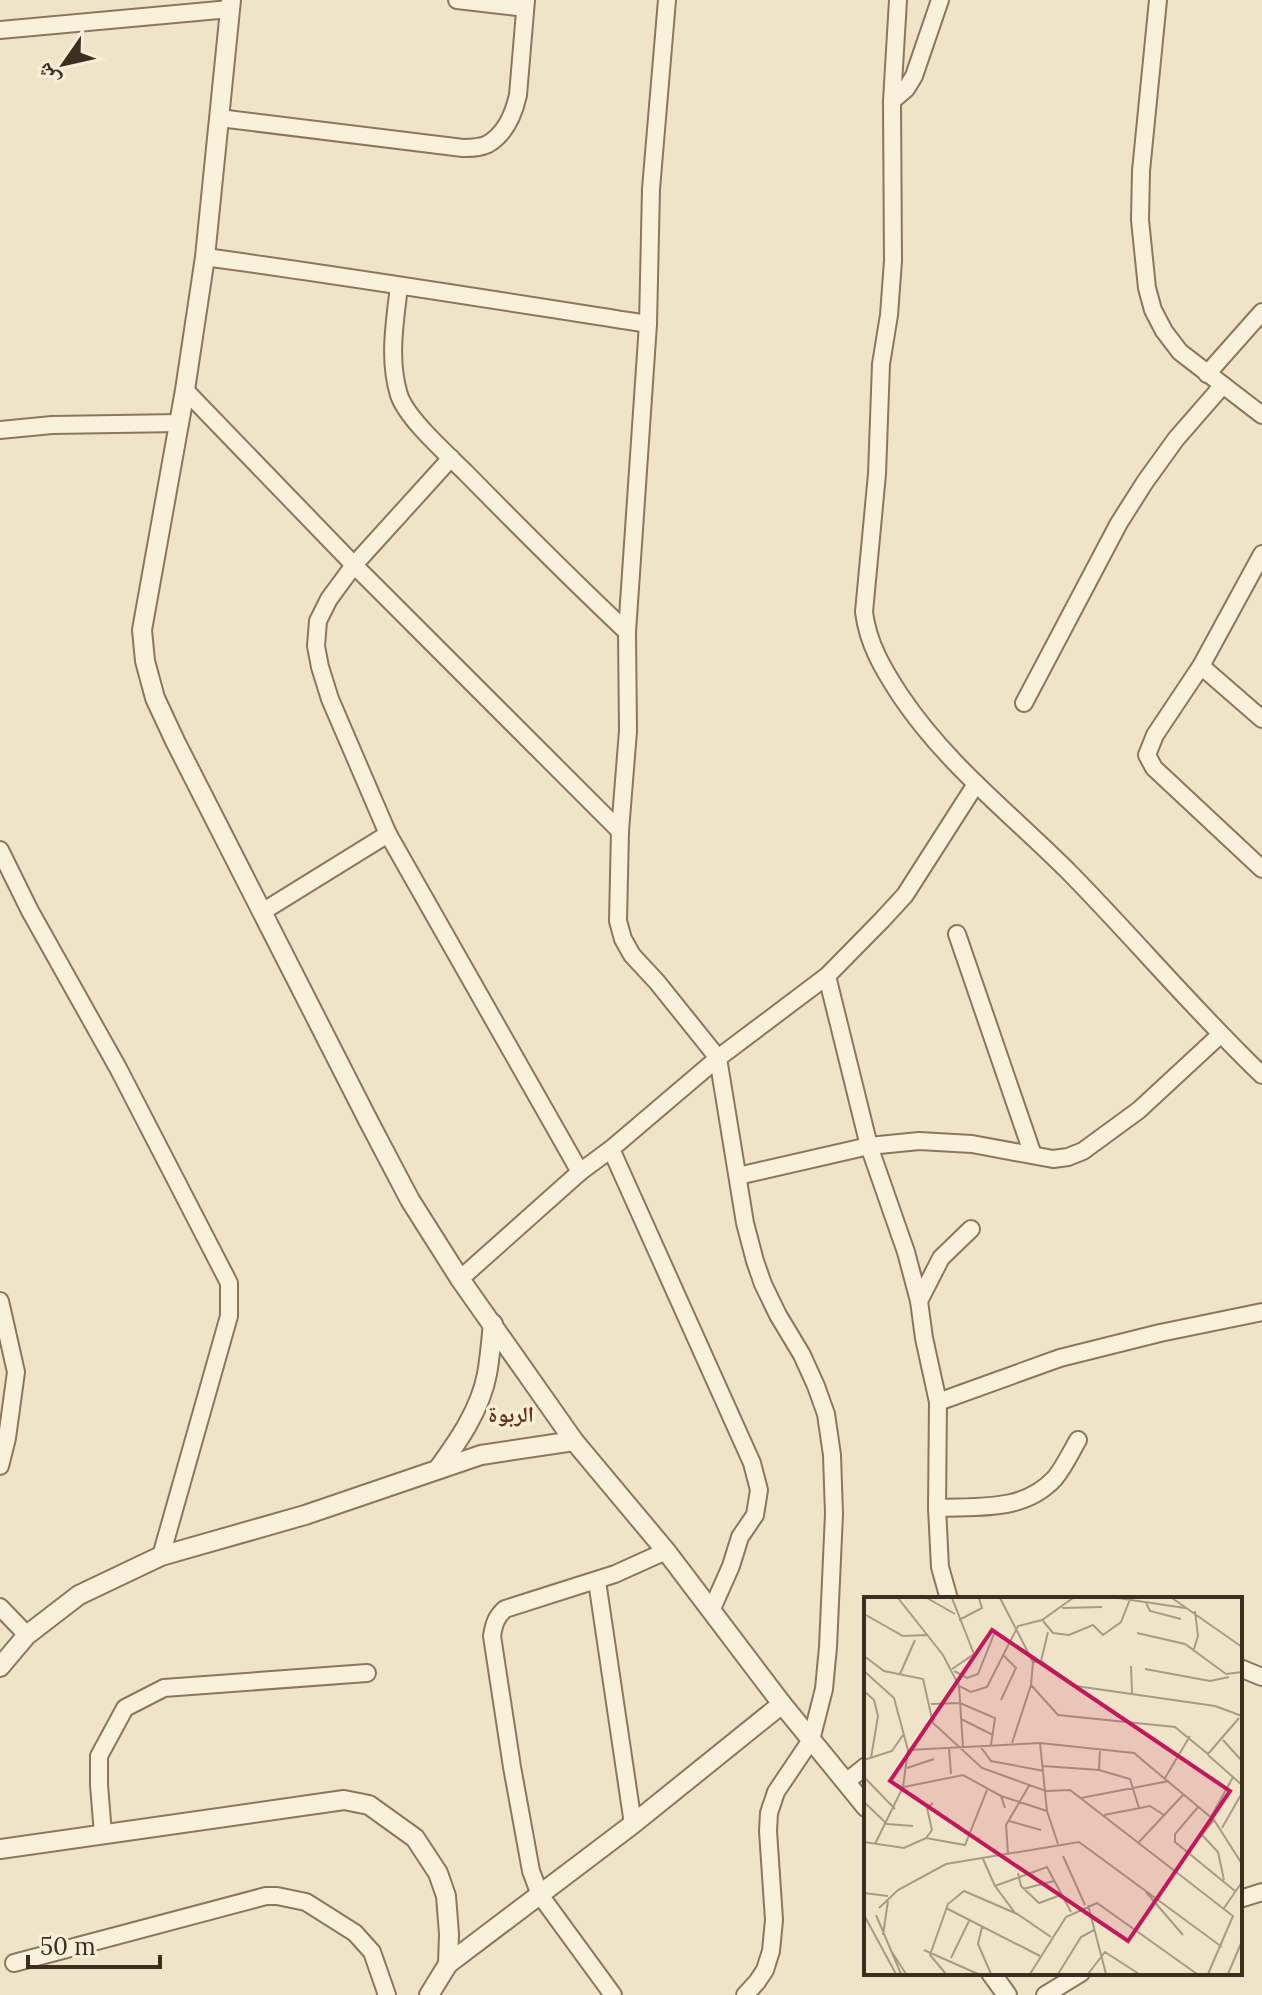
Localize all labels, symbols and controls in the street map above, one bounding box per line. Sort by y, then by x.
north arrow [24,24,104,104]
text: ش [29,58,66,93]
district label: الربوة [488,1400,534,1428]
inset map [864,1597,1242,1975]
scale bar [28,1919,160,1969]
text: 50 m [40,1931,96,1962]

